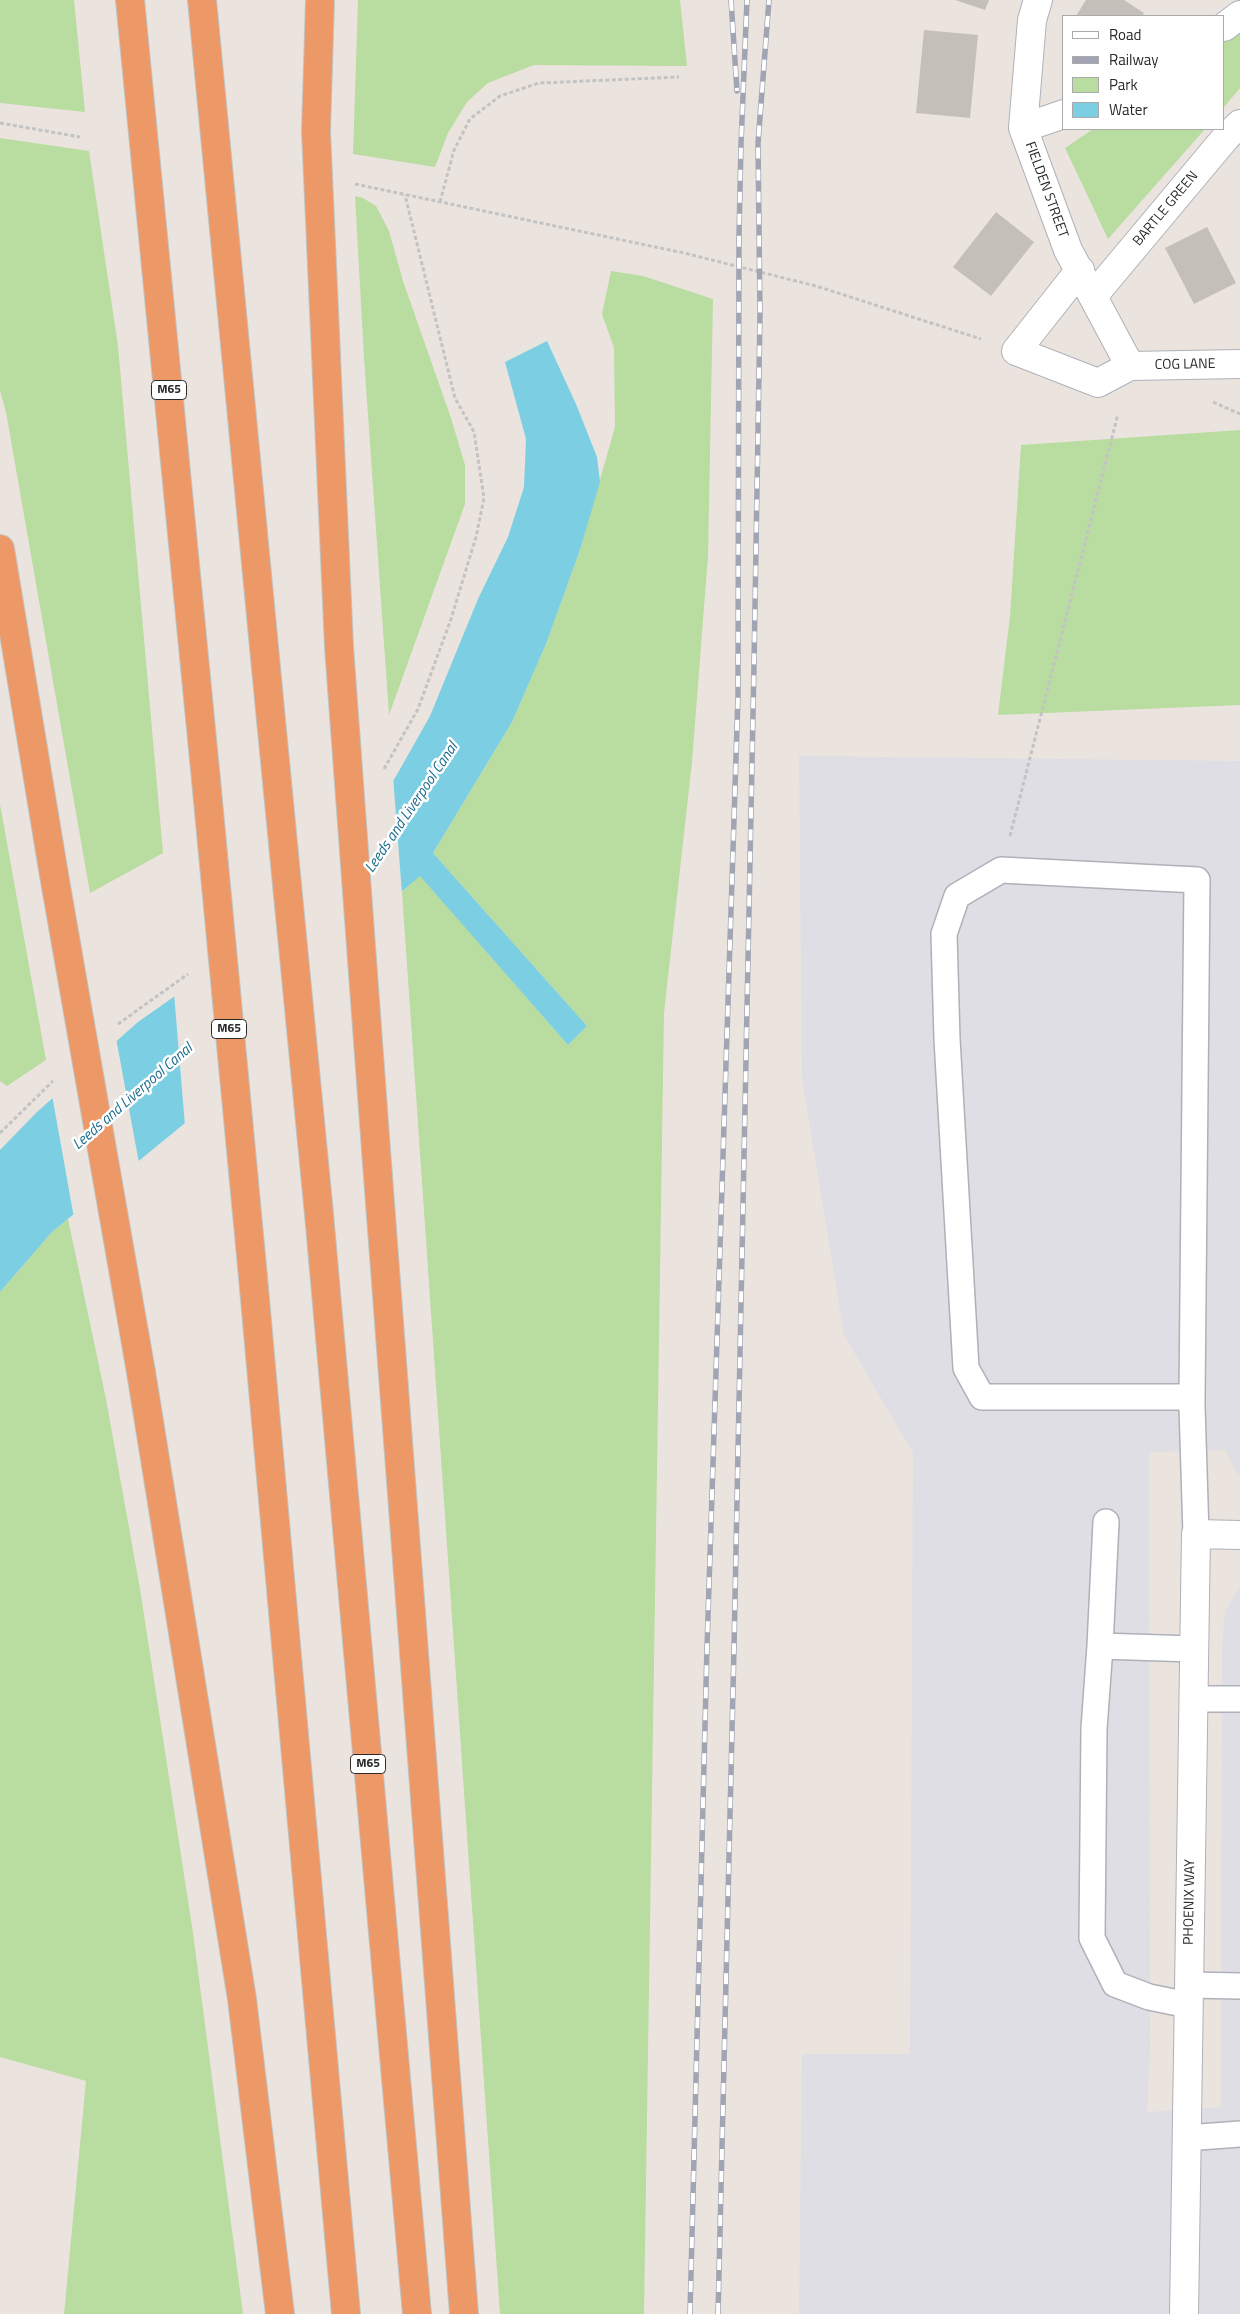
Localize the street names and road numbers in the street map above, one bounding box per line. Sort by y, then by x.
street label: FIELDEN STREET [1021,140,1071,240]
street label: BARTLE GREEN [1130,168,1202,250]
street label: COG LANE [1155,356,1215,374]
road number: M65 [152,380,186,400]
road number: M65 [212,1020,246,1038]
road number: M65 [350,1755,386,1774]
street label: PHOENIX WAY [1181,1859,1199,1945]

